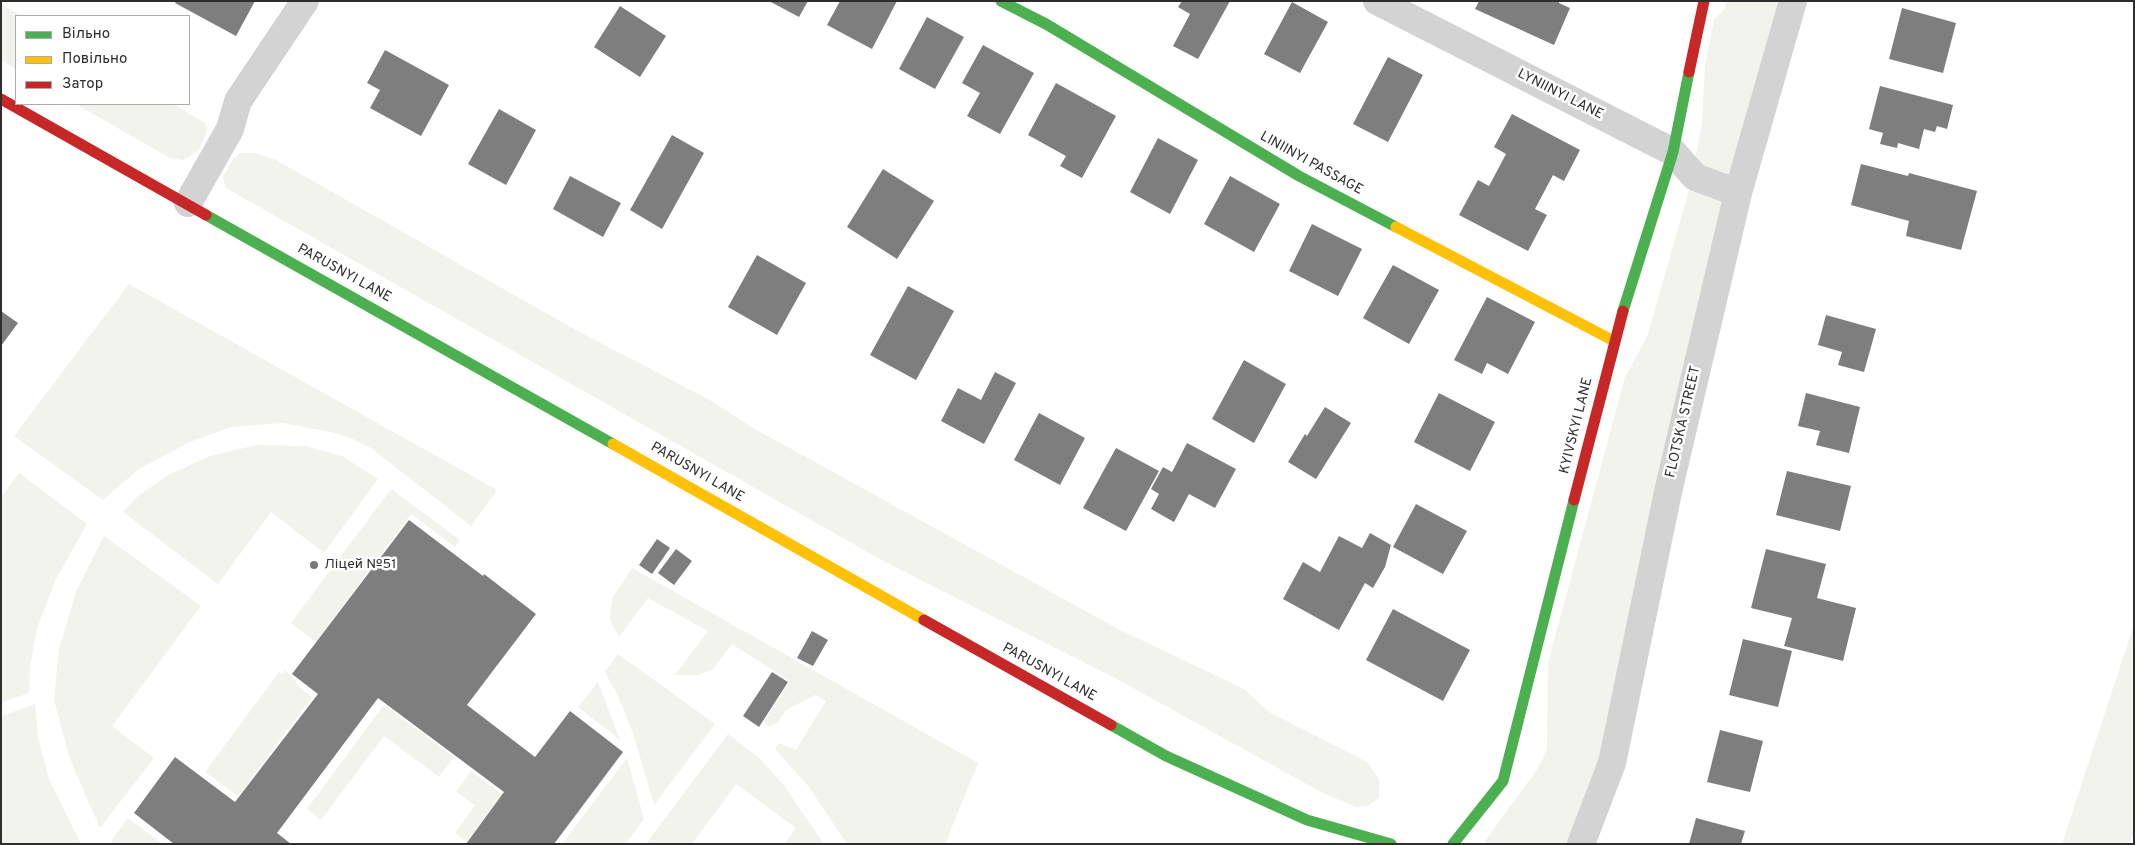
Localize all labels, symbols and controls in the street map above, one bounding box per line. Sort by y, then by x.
legend [15,15,190,105]
text: Вільно [62,25,110,44]
text: Повільно [62,50,127,69]
street label: LYNIINYI LANE [1514,66,1606,124]
text: Затор [62,75,103,94]
street label: LINIINYI PASSAGE [1257,129,1365,199]
street label: PARUSNYI LANE [294,241,394,307]
street label: FLOTSKA STREET [1663,365,1705,479]
street label: KYIVSKYI LANE [1557,376,1597,476]
street label: PARUSNYI LANE [647,439,747,507]
place label: Ліцей №51 [324,557,396,573]
marker: Ліцей №51 [308,559,320,571]
street label: PARUSNYI LANE [999,640,1099,706]

